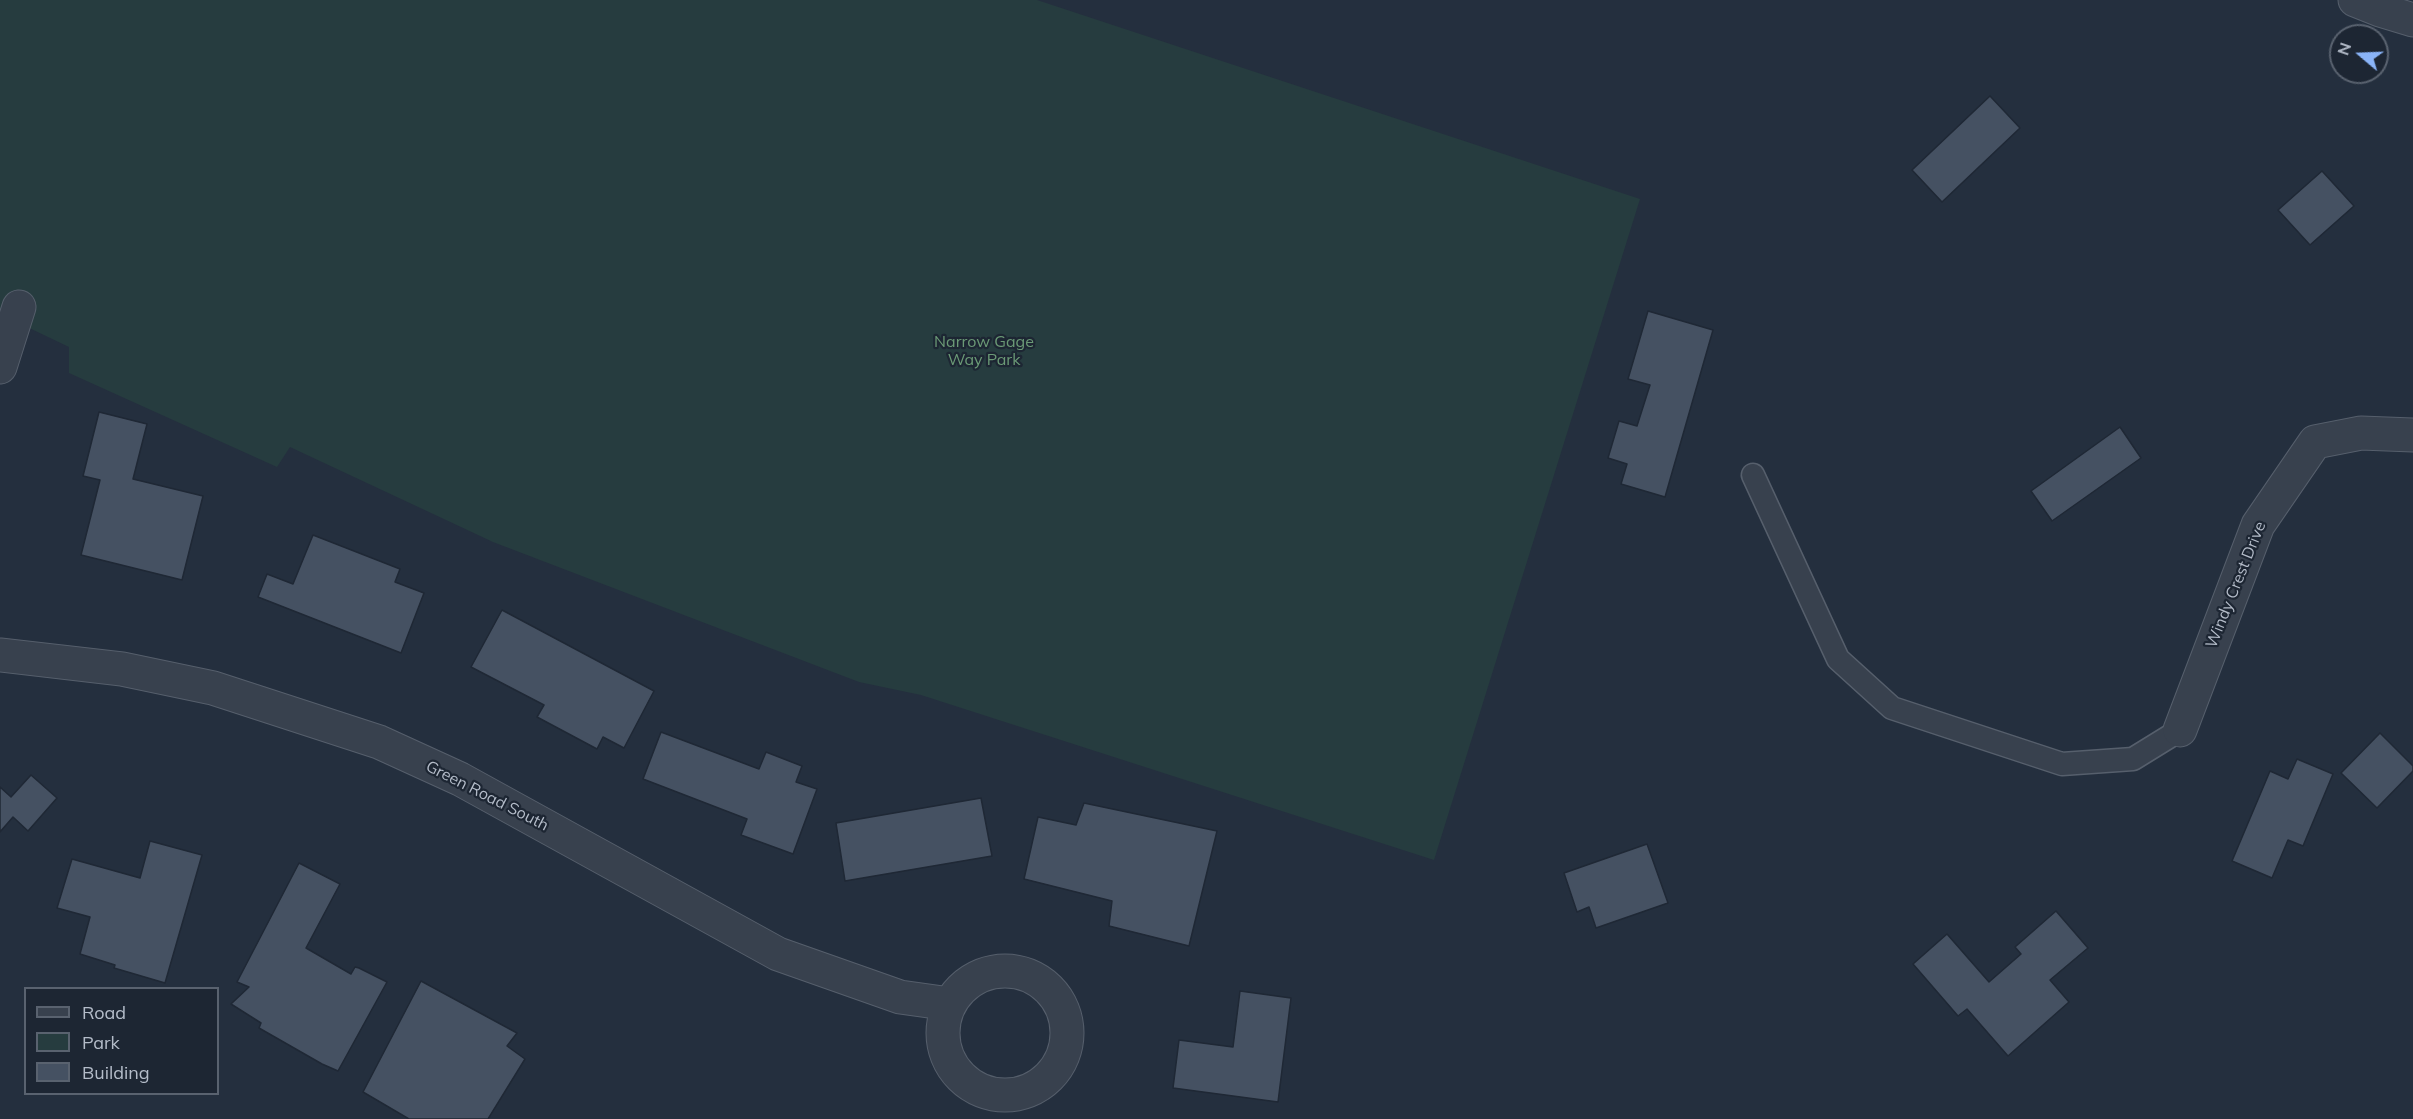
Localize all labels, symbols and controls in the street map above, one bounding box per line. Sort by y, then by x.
north arrow [2329,24,2389,84]
text: N [2332,40,2355,58]
park label: Narrow Gage Way Park [934,332,1034,370]
street label: Windy Crest Drive [2202,519,2270,651]
street label: Green Road South [422,757,552,835]
legend [24,987,219,1095]
text: Road [82,1001,126,1024]
text: Park [82,1031,120,1054]
text: Building [82,1061,150,1084]

